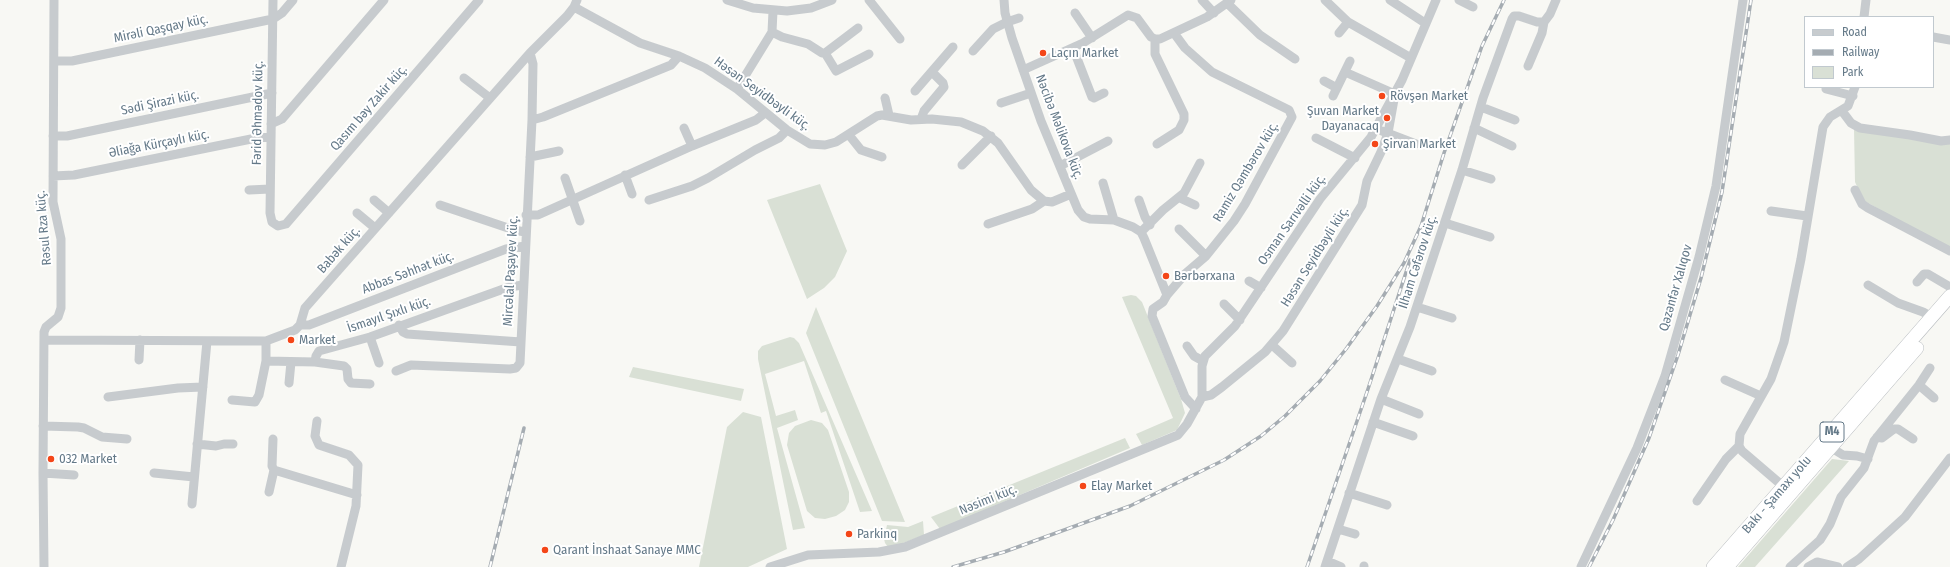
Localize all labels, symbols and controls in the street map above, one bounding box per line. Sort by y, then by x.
street label: Mirəli Qaşqay küç. [112,11,210,47]
legend [1804,16,1934,88]
text: Road [1842,25,1867,39]
place label: Laçın Market [1051,45,1119,61]
text: Railway [1842,45,1879,59]
marker: Laçın Market [1038,48,1048,58]
street label: Həsən Seyidbəyli küç. [711,54,813,134]
street label: Fərid Əhmədov küç. [249,61,267,165]
street label: Qasım bəy Zakir küç. [327,62,411,154]
text: Park [1842,65,1863,79]
street label: Nəcibə Məlikova küç. [1032,72,1086,182]
street label: Sədi Şirazi küç. [120,87,200,119]
place label: Rövşən Market [1390,88,1468,104]
marker: Rövşən Market [1377,91,1387,101]
place label: Şuvan Market Dayanacaq [1307,103,1379,134]
marker: Şuvan Market Dayanacaq [1382,113,1392,123]
street label: Ramiz Qəmbərov küç. [1210,119,1282,225]
street label: Əliağa Kürçaylı küç. [107,127,211,161]
place label: Şirvan Market [1383,136,1456,152]
marker: Şirvan Market [1370,139,1380,149]
street label: Osman Sarıvəlli küç. [1255,172,1329,268]
street label: Rəsul Rza küç. [33,190,55,266]
street label: Həsən Seyidbəyli küç. [1278,204,1352,310]
street label: İlham Cəfərov küç. [1396,213,1440,311]
street label: Mircəlal Paşayev küç. [500,215,522,327]
street label: Babək küç. [314,223,364,277]
street label: Qəzənfər Xalıqov [1656,243,1696,333]
street label: Abbas Səhhət küç. [360,248,456,298]
place label: Bərbərxana [1174,268,1235,284]
marker: Bərbərxana [1161,271,1171,281]
street label: İsmayıl Şıxlı küç. [345,293,433,337]
place label: Market [299,332,336,348]
marker: Market [286,335,296,345]
road number: M4 [1820,422,1844,442]
place label: 032 Market [59,451,117,467]
street label: Bakı - Şamaxı yolu [1739,453,1815,537]
marker: 032 Market [46,454,56,464]
place label: Elay Market [1091,478,1152,494]
street label: Nəsimi küç. [957,481,1019,519]
marker: Elay Market [1078,481,1088,491]
place label: Parkinq [857,526,897,542]
marker: Parkinq [844,529,854,539]
place label: Qarant İnshaat Sanaye MMC [553,542,701,558]
marker: Qarant İnshaat Sanaye MMC [540,545,550,555]

